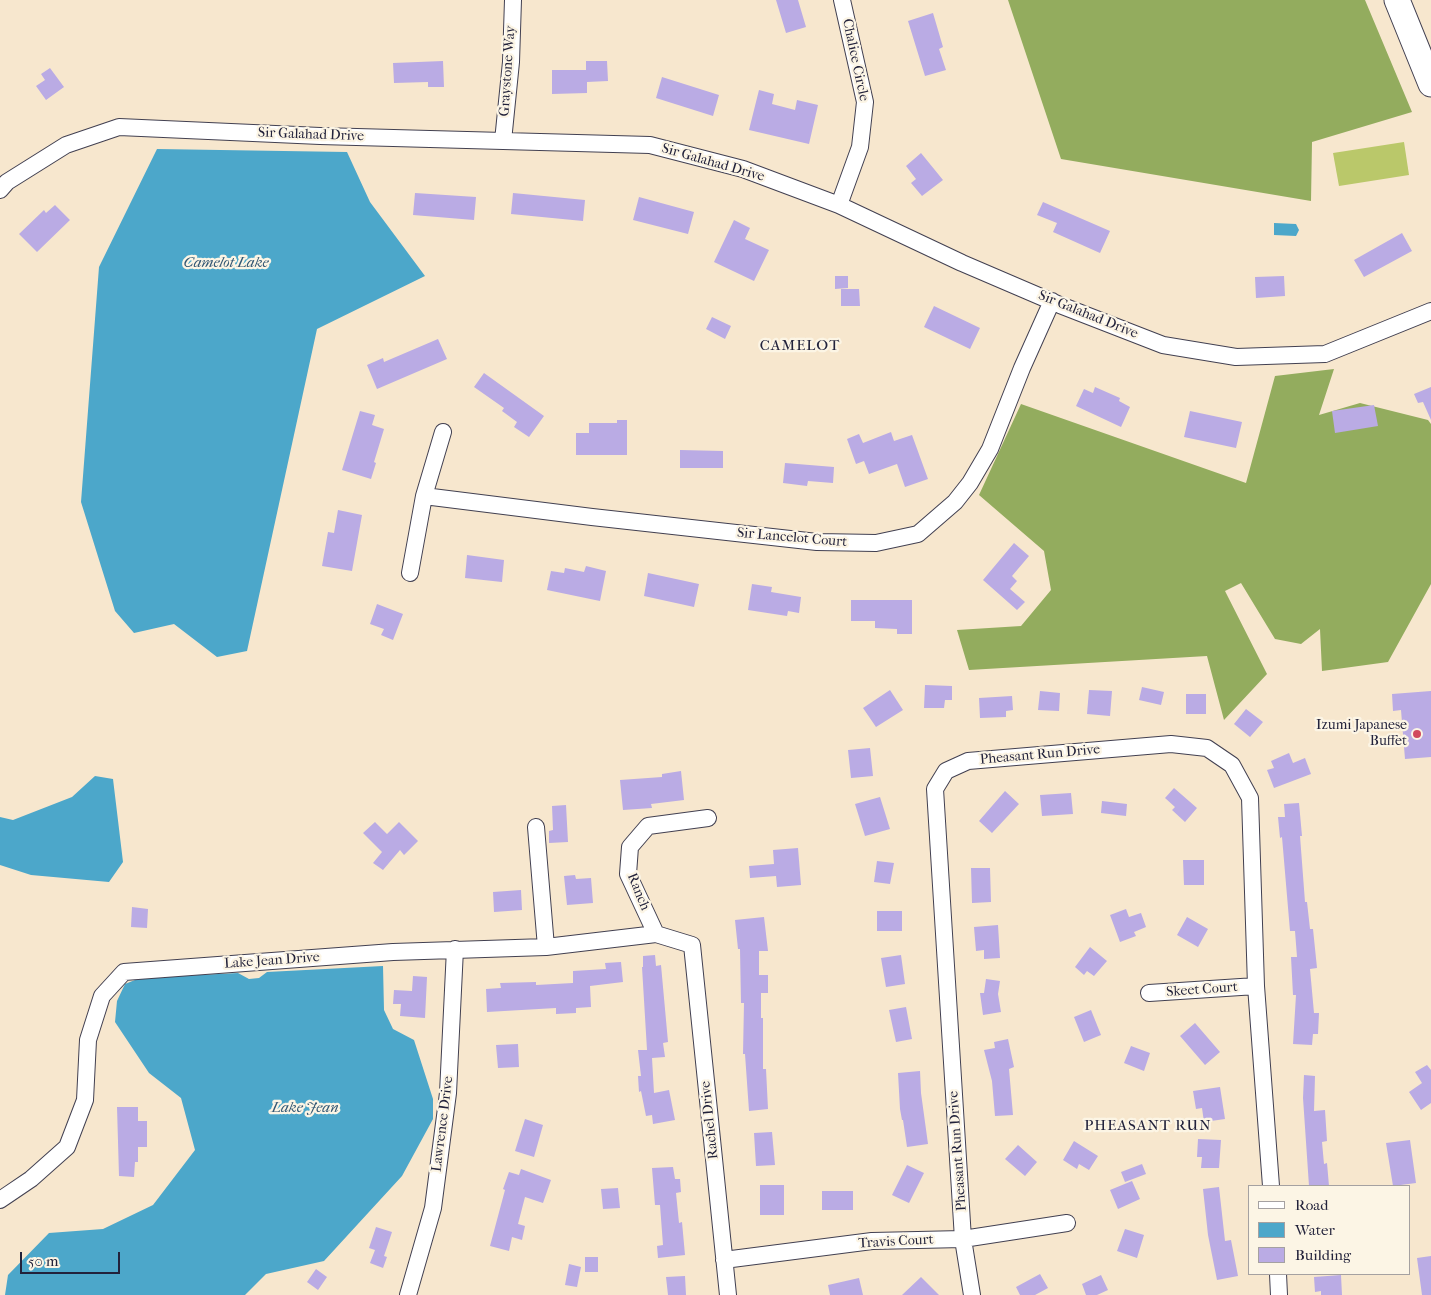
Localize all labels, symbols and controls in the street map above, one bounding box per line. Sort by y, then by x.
street label: Chalice Circle [838,17,872,103]
street label: Graystone Way [496,25,520,117]
street label: Sir Galahad Drive [258,125,364,145]
street label: Sir Galahad Drive [660,140,766,186]
water label: Camelot Lake [183,254,269,272]
street label: Sir Galahad Drive [1036,287,1140,343]
district label: CAMELOT [759,337,841,355]
street label: Sir Lancelot Court [736,525,848,551]
place label: Izumi Japanese Buffet [1316,718,1407,750]
marker: Izumi Japanese Buffet [1411,728,1423,740]
street label: Pheasant Run Drive [979,741,1101,769]
street label: Ranch [623,871,653,913]
street label: Lake Jean Drive [224,949,320,973]
street label: Skeet Court [1166,979,1238,1001]
street label: Lawrence Drive [429,1075,457,1173]
street label: Rachel Drive [698,1080,722,1160]
street label: Pheasant Run Drive [945,1090,971,1212]
water label: Lake Jean [271,1099,339,1117]
district label: PHEASANT RUN [1083,1117,1213,1135]
legend [1248,1185,1411,1275]
text: Road [1295,1196,1328,1214]
text: Water [1295,1221,1335,1239]
street label: Travis Court [858,1232,934,1252]
scale bar [22,1242,122,1274]
text: Building [1295,1246,1351,1264]
text: 50 m [28,1252,58,1270]

